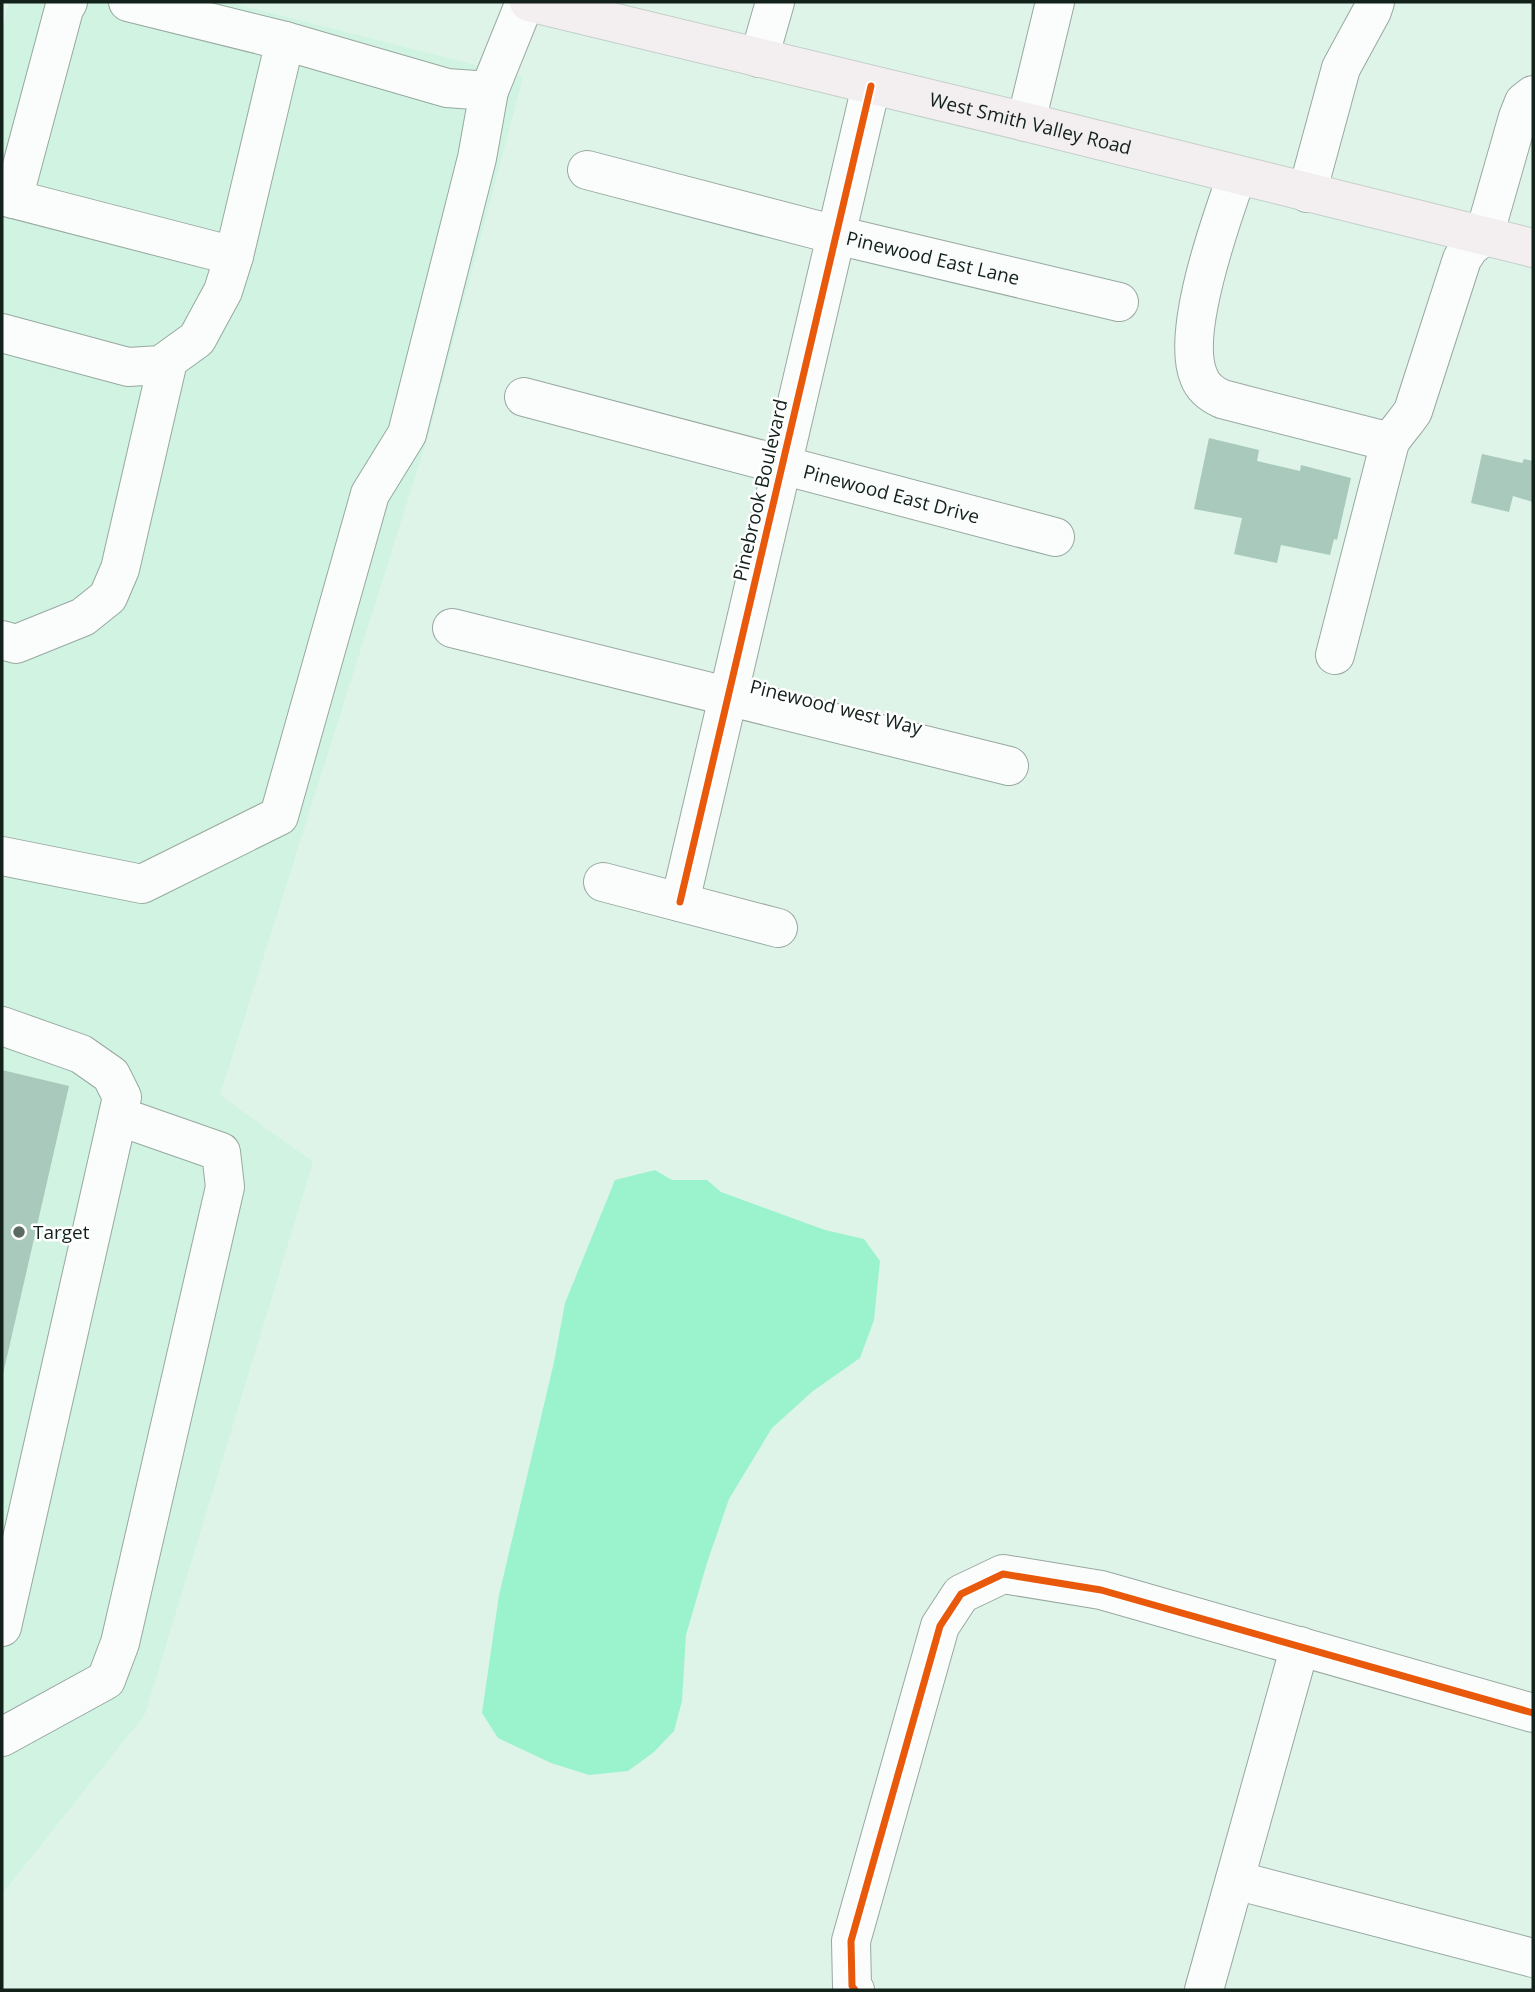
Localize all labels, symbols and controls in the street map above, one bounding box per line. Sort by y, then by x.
street label: West Smith Valley Road [927,86,1134,161]
street label: Pinewood East Lane [844,225,1022,291]
street label: Pinebrook Boulevard [726,396,794,584]
street label: Pinewood East Drive [801,458,982,530]
street label: Pinewood west Way [747,673,925,741]
place label: Target [33,1219,90,1245]
marker: Target [11,1224,27,1240]

